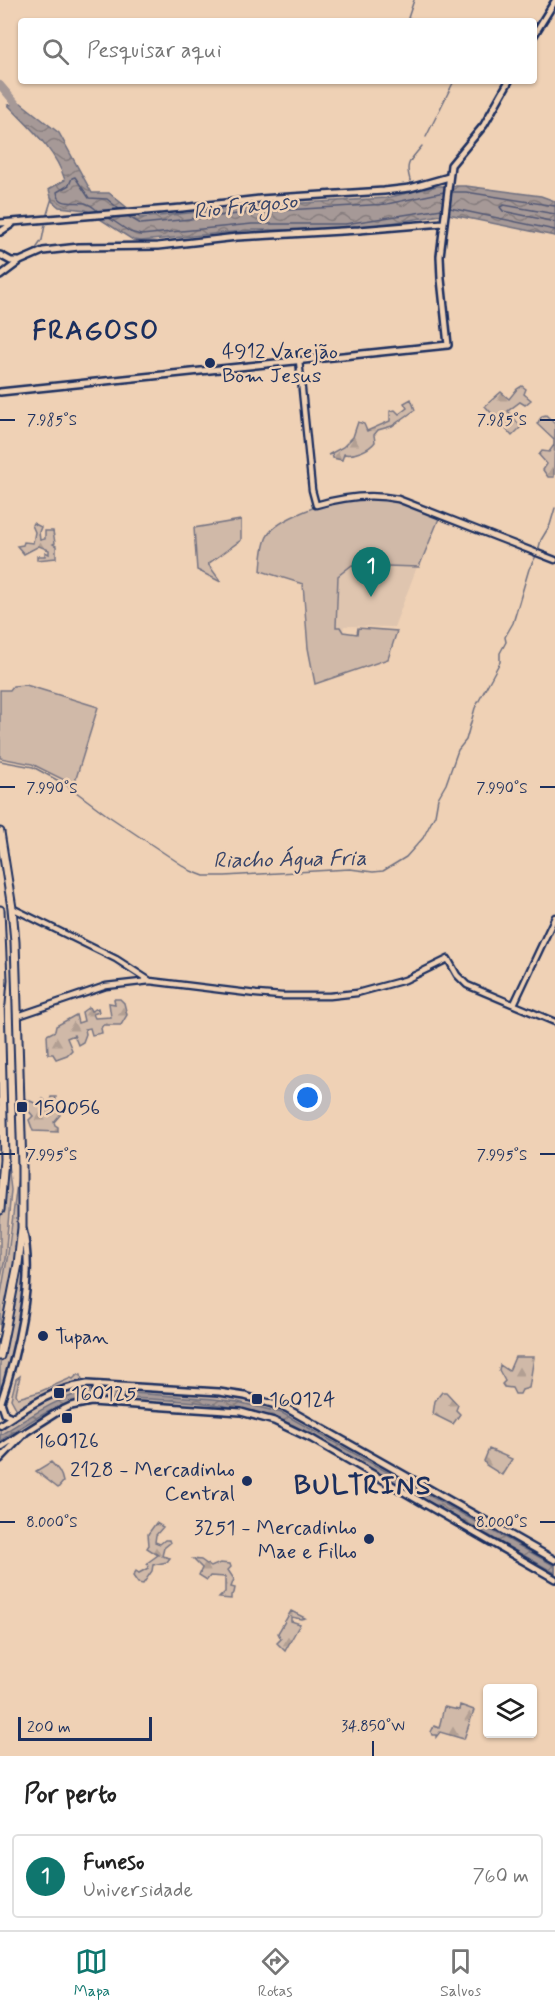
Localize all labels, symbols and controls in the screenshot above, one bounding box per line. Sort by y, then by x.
search box [18,18,537,84]
icon: search [39,35,72,68]
text: Pesquisar aqui [87,37,222,65]
water label: Rio Fragoso [192,187,300,228]
district label: FRAGOSO [32,314,160,349]
place label: 4912 Varejão Bom Jesus [222,338,338,390]
marker: 4912 Varejão Bom Jesus [203,356,217,370]
text: 7.985°S [27,411,77,431]
text: 7.985°S [477,411,527,431]
pin: 1 [352,548,391,597]
text: 7.990°S [26,779,78,799]
text: 7.990°S [476,779,528,799]
water label: Riacho Água Fria [213,845,367,876]
your location [293,1083,322,1112]
place label: 150056 [34,1094,100,1122]
marker: 150056 [15,1100,29,1114]
text: 7.995°S [27,1146,77,1166]
text: 7.995°S [477,1146,527,1166]
place label: Tupan [55,1323,109,1351]
marker: Tupan [36,1329,50,1343]
place label: 160125 [71,1380,137,1408]
marker: 160125 [52,1386,66,1400]
place label: 160124 [269,1386,335,1414]
marker: 160124 [250,1392,264,1406]
marker: 160126 [60,1411,74,1425]
place label: 160126 [35,1427,99,1455]
place label: 2128 - Mercadinho Central [70,1456,235,1508]
district label: BULTRINS [294,1469,432,1504]
marker: 2128 - Mercadinho Central [240,1474,254,1488]
text: 8.000°S [26,1513,78,1533]
text: 8.000°S [476,1513,528,1533]
place label: 3251 - Mercadinho Mae e Filho [194,1514,357,1566]
marker: 3251 - Mercadinho Mae e Filho [362,1532,376,1546]
map controls [483,1684,537,1738]
button: layers [483,1684,537,1738]
scale bar [18,1714,152,1742]
text: 200 m [27,1717,71,1738]
text: 34.850°W [341,1717,405,1737]
text: Por perto [24,1778,117,1812]
text: Funeso [83,1849,145,1877]
text: 1 [41,1863,50,1890]
text: 760 m [472,1863,529,1890]
text: Universidade [83,1877,193,1904]
tab: Mapa [74,1945,110,2002]
tab: Rotas [258,1945,293,2002]
tab: Salvos [440,1945,481,2002]

